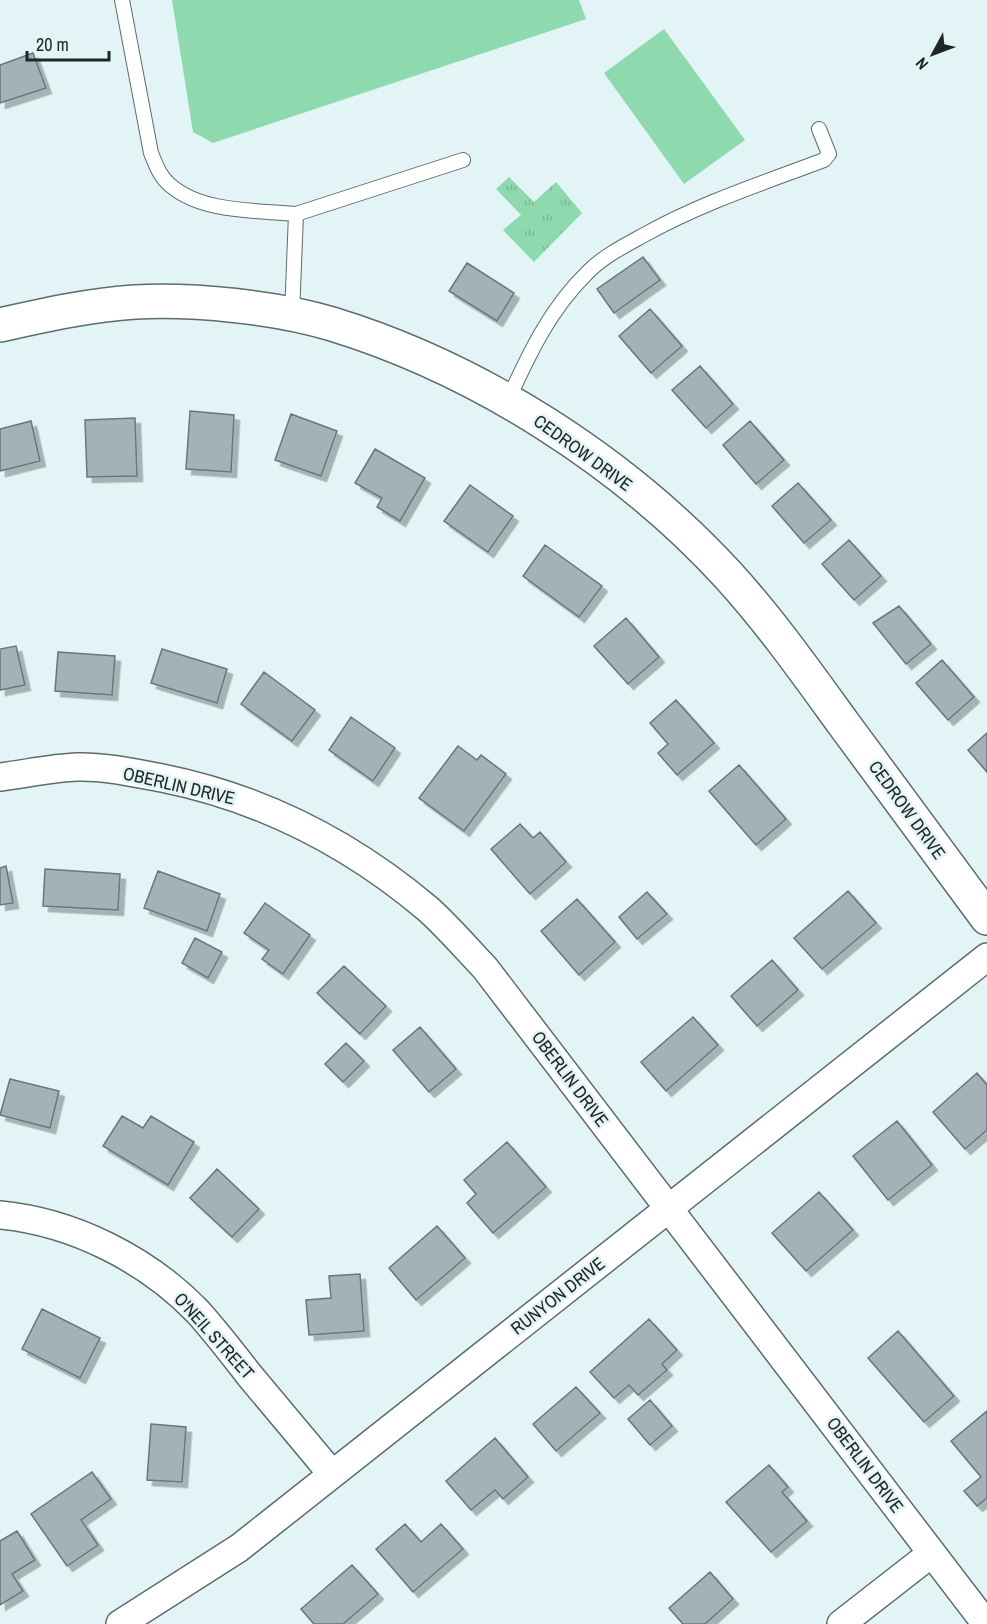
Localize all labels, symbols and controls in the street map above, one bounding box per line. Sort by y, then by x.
scale bar [27,24,110,62]
north arrow [903,24,963,84]
text: 20 m [36,32,69,57]
text: N [910,53,933,75]
street label: CEDROW DRIVE [529,408,638,497]
street label: CEDROW DRIVE [863,755,952,864]
street label: OBERLIN DRIVE [121,761,237,811]
street label: OBERLIN DRIVE [526,1026,615,1132]
street label: RUNYON DRIVE [505,1251,610,1340]
street label: O'NEIL STREET [169,1287,260,1385]
street label: OBERLIN DRIVE [821,1412,910,1518]

